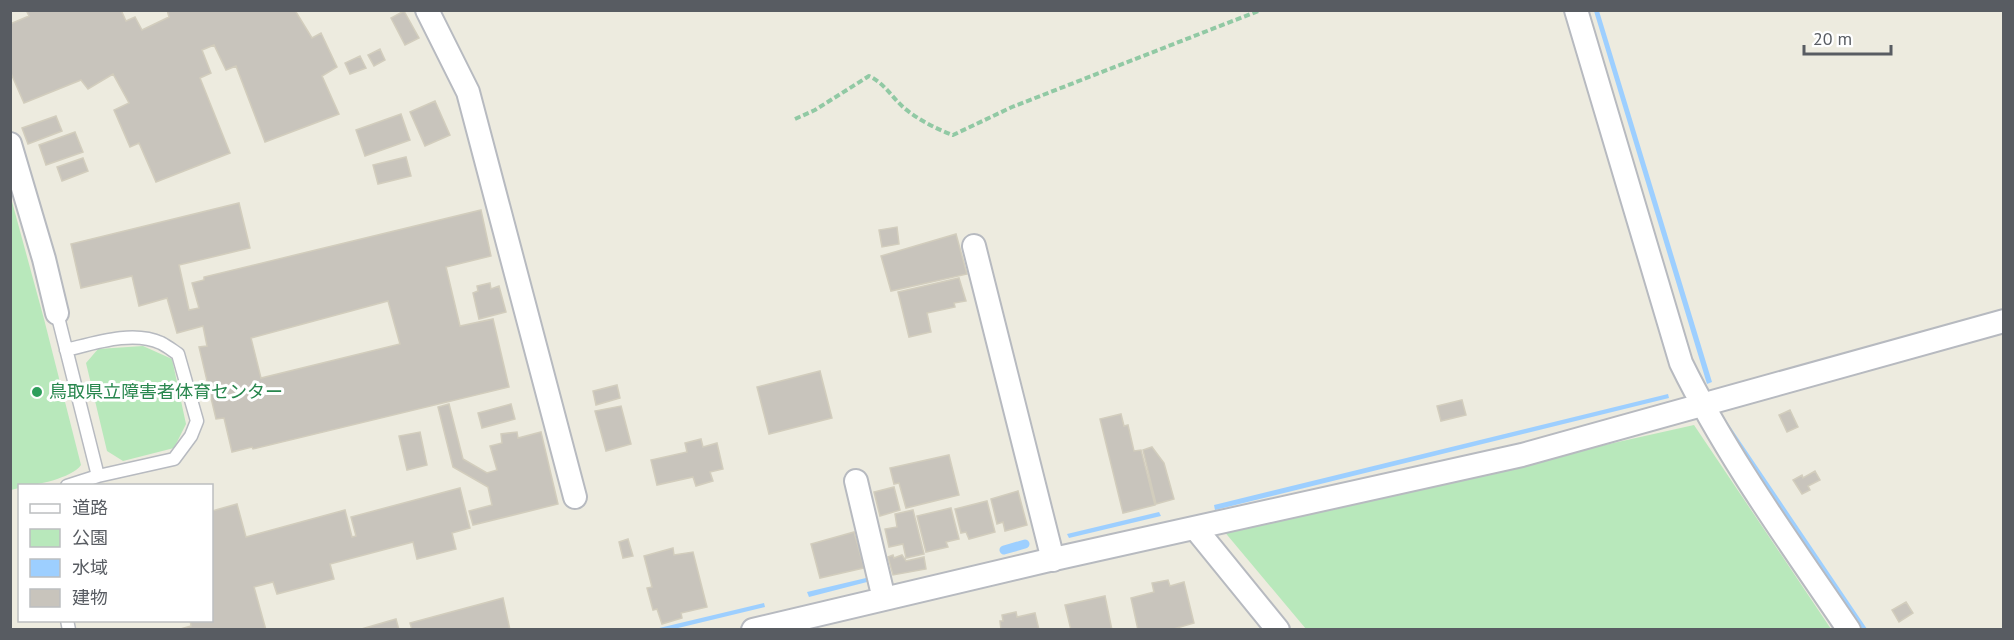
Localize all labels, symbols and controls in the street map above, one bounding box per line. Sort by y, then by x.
scale bar [1804,18,1891,56]
text: 20 m [1813,27,1852,50]
place label: 鳥取県立障害者体育センター [49,380,283,403]
marker: 鳥取県立障害者体育センター [30,385,44,399]
legend [18,484,213,622]
text: 道路 [72,496,108,519]
text: 公園 [72,526,108,549]
text: 水域 [72,556,108,579]
text: 建物 [72,586,108,609]

